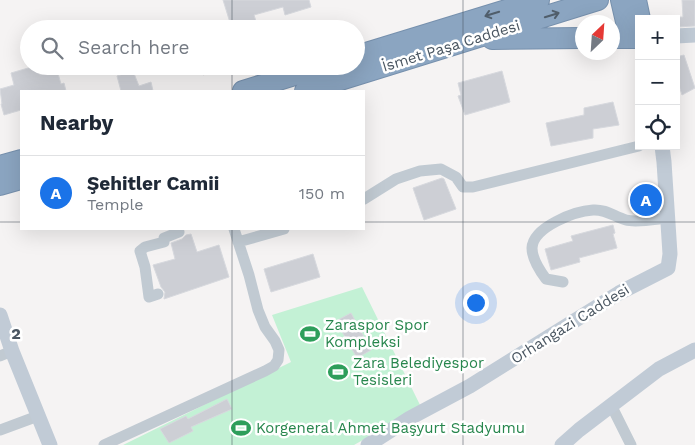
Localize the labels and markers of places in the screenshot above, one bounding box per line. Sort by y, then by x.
pin: A [630,181,662,219]
place label: Zaraspor Spor Kompleksi [325,316,429,351]
sports icon: Zaraspor Spor Kompleksi [299,323,321,345]
place label: Zara Belediyespor Tesisleri [353,354,484,389]
sports icon: Zara Belediyespor Tesisleri [327,361,349,383]
sports icon: Korgeneral Ahmet Başyurt Stadyumu [230,417,252,439]
place label: Korgeneral Ahmet Başyurt Stadyumu [256,419,525,437]

